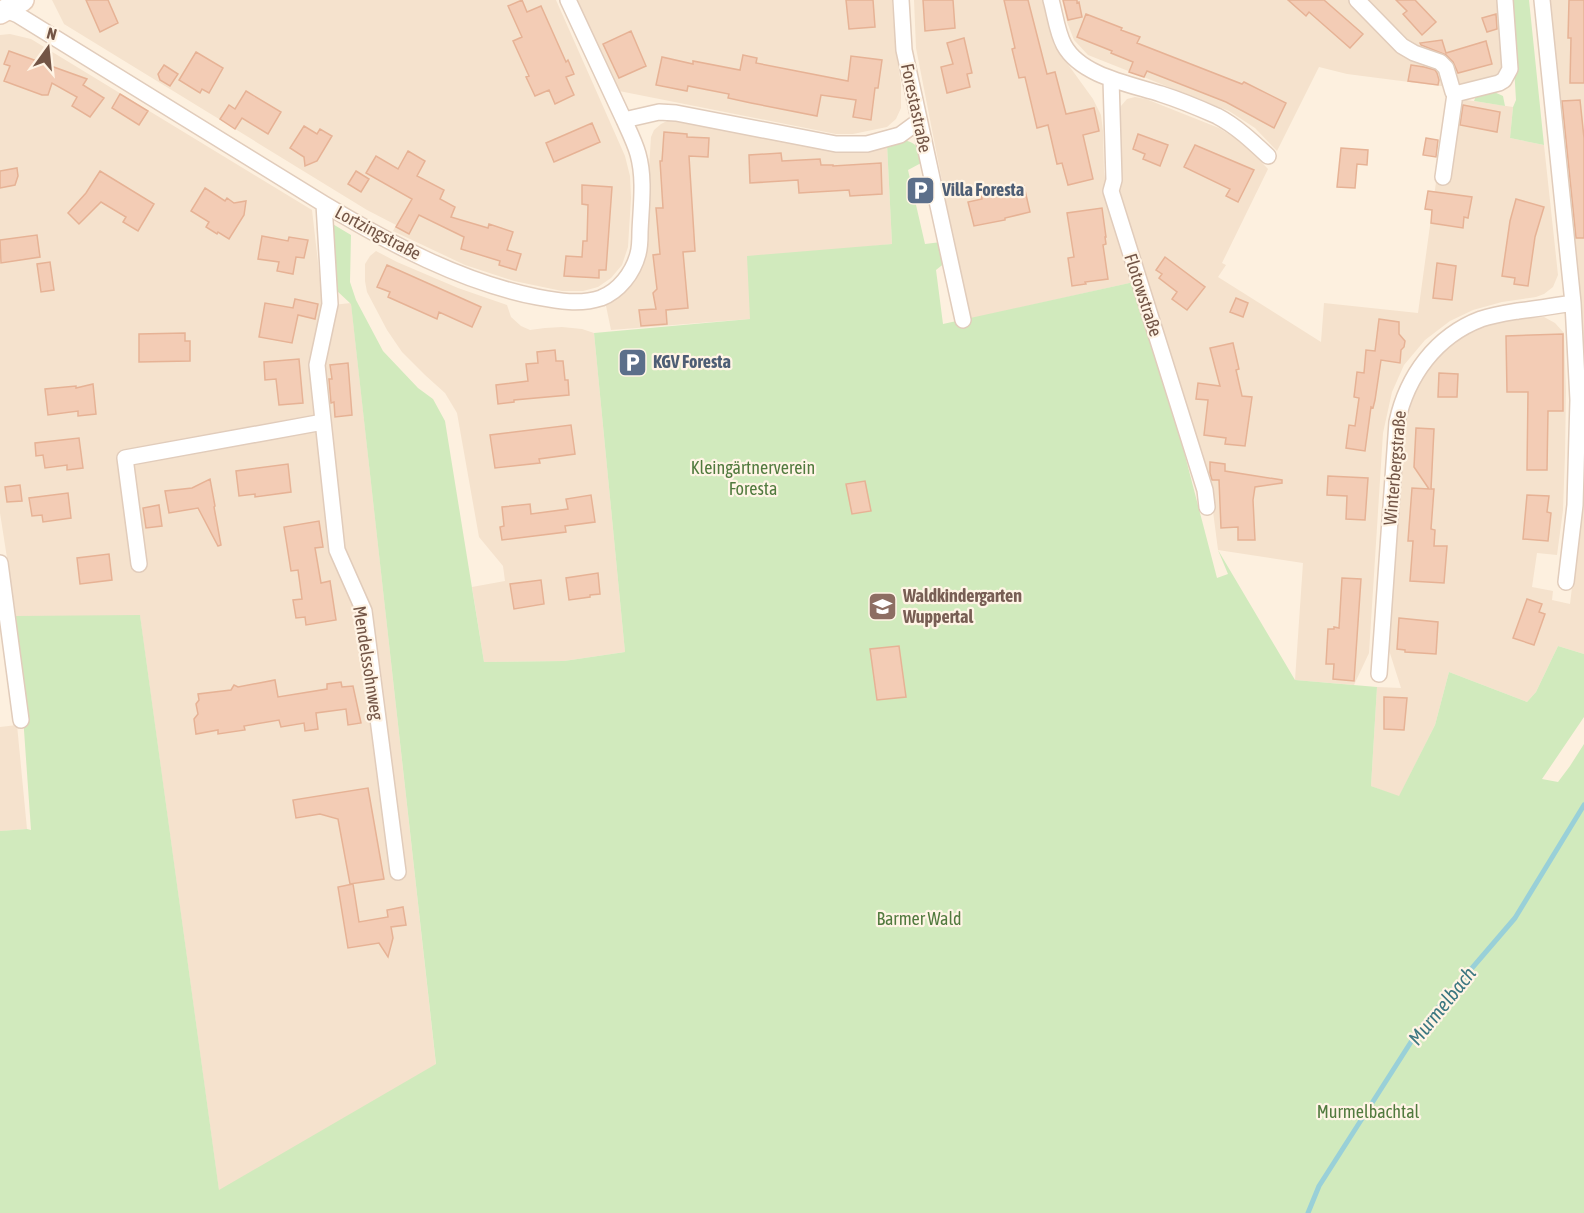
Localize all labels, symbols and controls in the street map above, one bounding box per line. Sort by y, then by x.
north arrow [18,18,78,78]
text: N [45,24,59,43]
street label: Forestastraße [897,62,936,154]
parking icon: Villa Foresta [905,174,937,206]
place label: Villa Foresta [941,179,1024,200]
street label: Lortzingstraße [332,201,425,264]
street label: Flotowstraße [1120,251,1167,339]
parking icon: KGV Foresta [616,346,648,378]
place label: KGV Foresta [653,351,731,372]
street label: Winterbergstraße [1379,410,1410,526]
park label: Kleingärtnerverein Foresta [691,457,815,499]
place label: Waldkindergarten Wuppertal [902,585,1022,627]
school or university icon: Waldkindergarten Wuppertal [866,590,898,622]
street label: Mendelssohnweg [349,604,388,722]
park label: Barmer Wald [876,908,962,929]
water label: Murmelbach [1403,962,1480,1049]
park label: Murmelbachtal [1317,1101,1420,1122]

